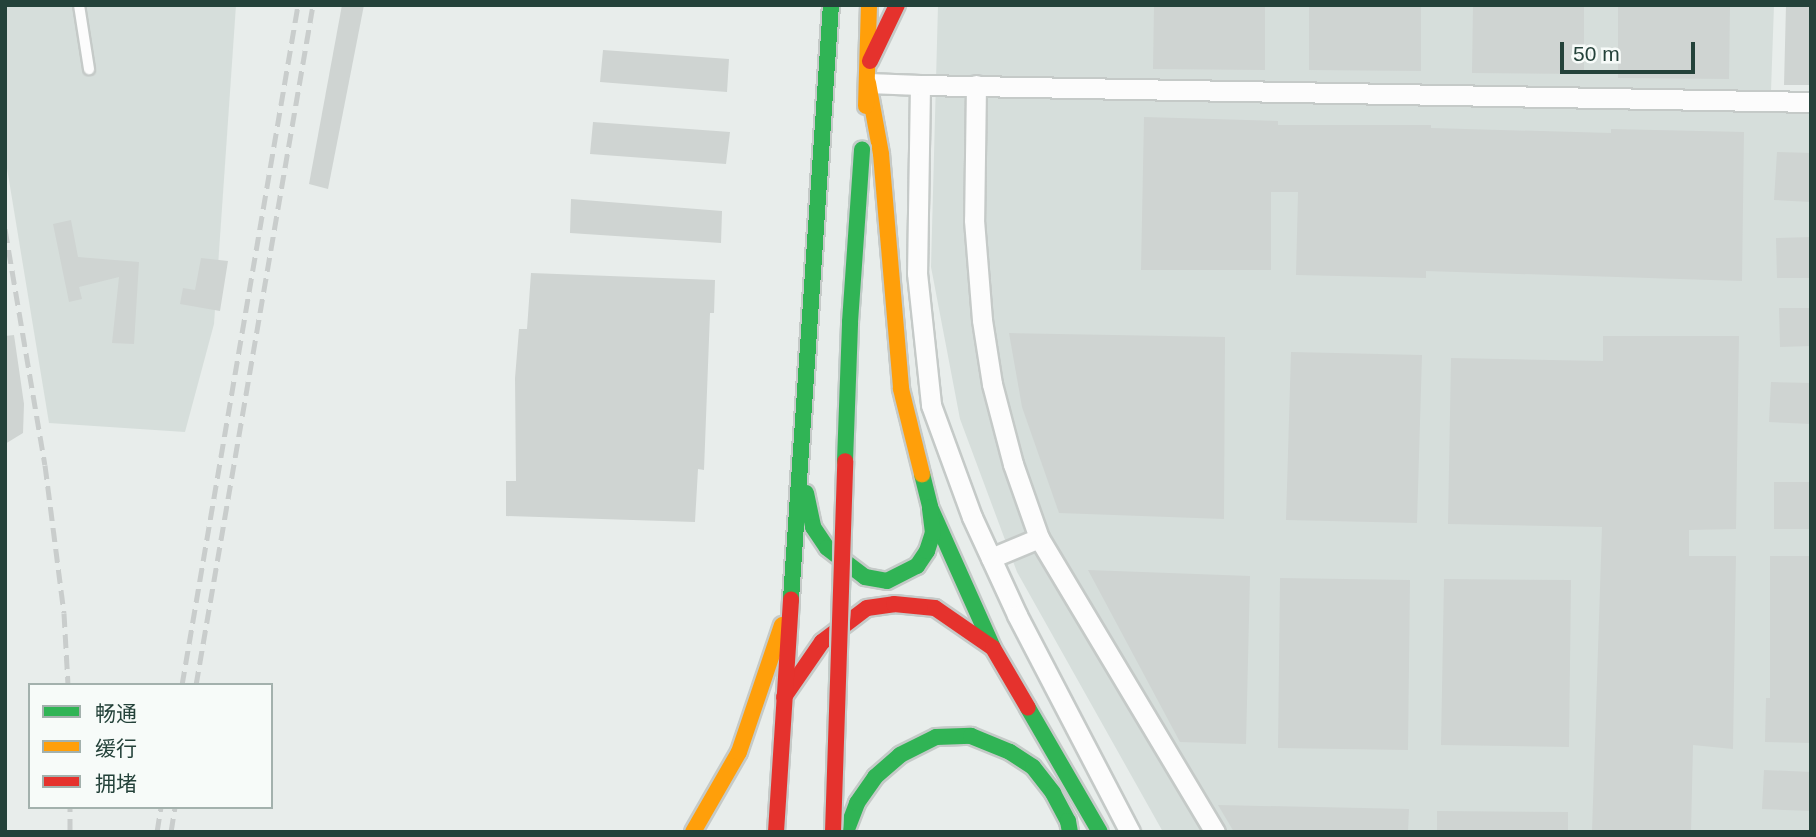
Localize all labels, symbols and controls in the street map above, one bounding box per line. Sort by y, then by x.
scale bar [1564,28,1699,72]
text: 50 m [1573,42,1620,65]
legend [28,683,273,809]
text: 畅通 [95,702,137,725]
text: 缓行 [95,737,137,760]
text: 拥堵 [95,772,137,795]

